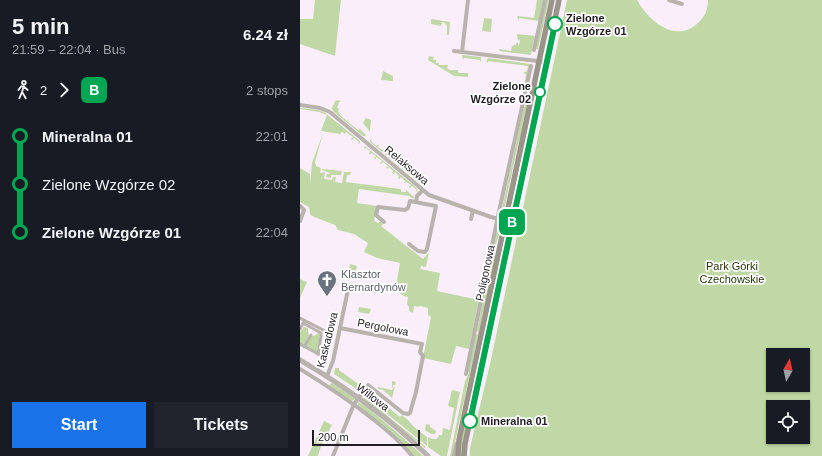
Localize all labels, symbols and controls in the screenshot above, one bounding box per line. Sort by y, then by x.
place label: Zielone Wzgórze 01 [566,12,627,37]
text: 5 min [12,14,69,39]
marker: Zielone Wzgórze 01 [547,16,563,32]
text: 6.24 zł [243,26,288,43]
text: 21:59 – 22:04 · Bus [12,42,125,57]
icon: walk [12,79,34,101]
icon: forward [53,79,75,101]
place label: Zielone Wzgórze 02 [470,80,531,105]
text: B [89,82,99,98]
text: 2 [40,83,47,98]
text: 2 stops [246,83,288,98]
marker: Zielone Wzgórze 02 [534,86,546,98]
text: Mineralna 01 [42,128,133,145]
text: 22:01 [255,129,288,144]
street label: Relaksowa [383,143,432,187]
text: Zielone Wzgórze 02 [42,176,175,193]
text: 22:03 [255,177,288,192]
line badge: B [499,209,525,235]
text: B [507,214,517,230]
text: Zielone Wzgórze 01 [42,224,181,241]
text: 22:04 [255,225,288,240]
street label: Poligonowa [473,243,497,302]
park label: Park Górki Czechowskie [700,260,764,285]
place label: Klasztor Bernardynów [341,268,406,293]
church icon: Klasztor Bernardynów [316,269,338,297]
street label: Kaskadowa [314,310,340,369]
street label: Pergolowa [356,316,411,338]
north arrow [766,348,810,392]
map controls [766,348,810,444]
street label: Willowa [354,381,392,414]
button: locate [766,400,810,444]
button: Start [12,402,146,448]
button: Tickets [154,402,288,448]
marker: Mineralna 01 [462,413,478,429]
place label: Mineralna 01 [481,415,548,427]
scale bar [312,428,420,447]
text: 200 m [318,431,349,443]

